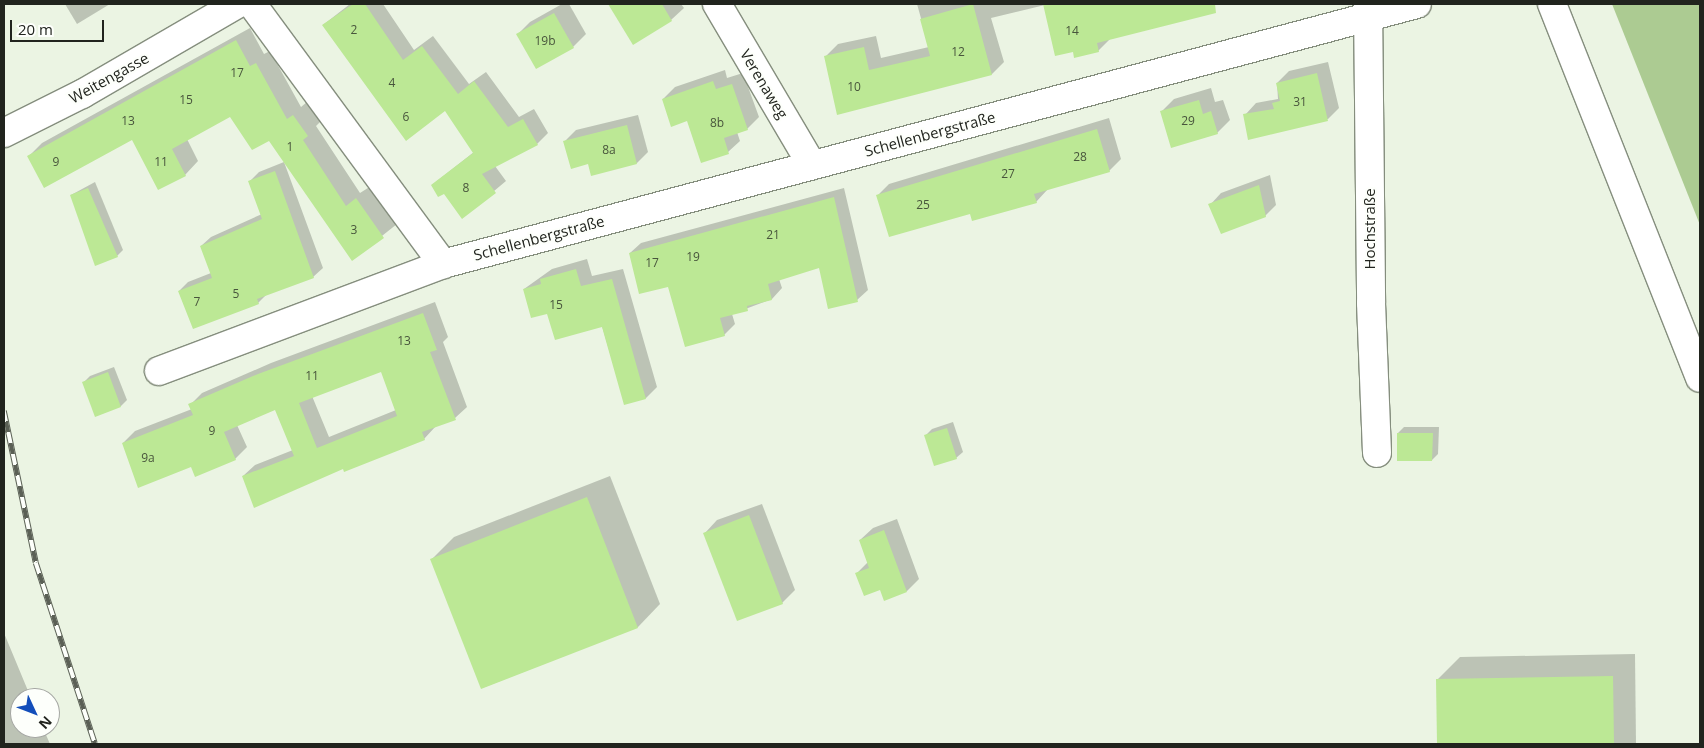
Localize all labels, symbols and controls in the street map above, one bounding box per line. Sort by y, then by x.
scale bar [12,10,106,42]
text: 20 m [18,19,53,39]
house number: 2 [351,23,357,37]
house number: 14 [1065,24,1079,38]
house number: 19b [534,34,556,48]
house number: 12 [951,45,965,59]
street label: Verenaweg [736,46,792,122]
street label: Weitengasse [66,49,152,107]
house number: 17 [230,66,244,80]
house number: 4 [389,76,395,90]
house number: 10 [847,80,861,94]
house number: 15 [179,93,193,107]
house number: 31 [1293,95,1307,109]
street label: Schellenbergstraße [863,108,997,160]
house number: 6 [403,110,409,124]
house number: 13 [121,114,135,128]
house number: 29 [1181,114,1195,128]
house number: 8b [710,116,724,130]
house number: 1 [287,140,293,154]
house number: 8a [602,143,616,157]
house number: 28 [1073,150,1087,164]
house number: 9 [53,155,59,169]
house number: 11 [154,155,168,169]
house number: 27 [1001,167,1015,181]
house number: 8 [463,181,469,195]
street label: Hochstraße [1361,188,1379,270]
house number: 25 [916,198,930,212]
street label: Schellenbergstraße [472,212,606,264]
house number: 3 [351,223,357,237]
house number: 21 [766,228,780,242]
house number: 19 [686,250,700,264]
house number: 17 [645,256,659,270]
house number: 5 [233,287,239,301]
house number: 7 [194,295,200,309]
house number: 15 [549,298,563,312]
house number: 13 [397,334,411,348]
house number: 11 [305,369,319,383]
house number: 9 [209,424,215,438]
house number: 9a [141,451,155,465]
north arrow [10,688,60,738]
text: N [35,712,56,734]

